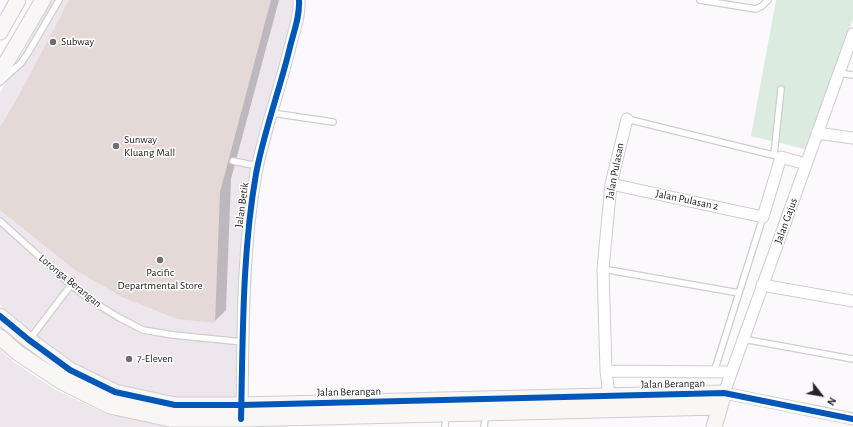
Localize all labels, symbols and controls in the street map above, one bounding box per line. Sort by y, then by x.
place label: Subway [61,35,94,49]
marker: Subway [48,37,58,47]
place label: Sunway Kluang Mall [124,133,175,159]
marker: Sunway Kluang Mall [111,141,121,151]
street label: Jalan Pulasan [603,142,627,200]
street label: Jalan Betik [232,182,252,228]
street label: Jalan Pulasan 2 [654,187,720,213]
street label: Jalan Gajus [772,196,800,246]
street label: Loronga Berangan [36,252,104,310]
marker: Pacific Departmental Store [155,255,165,265]
place label: Pacific Departmental Store [118,266,202,292]
place label: 7-Eleven [137,352,173,366]
marker: 7-Eleven [124,354,134,364]
north arrow [801,375,841,415]
street label: Jalan Berangan [641,377,705,391]
street label: Jalan Berangan [317,385,381,399]
text: N [825,395,838,408]

